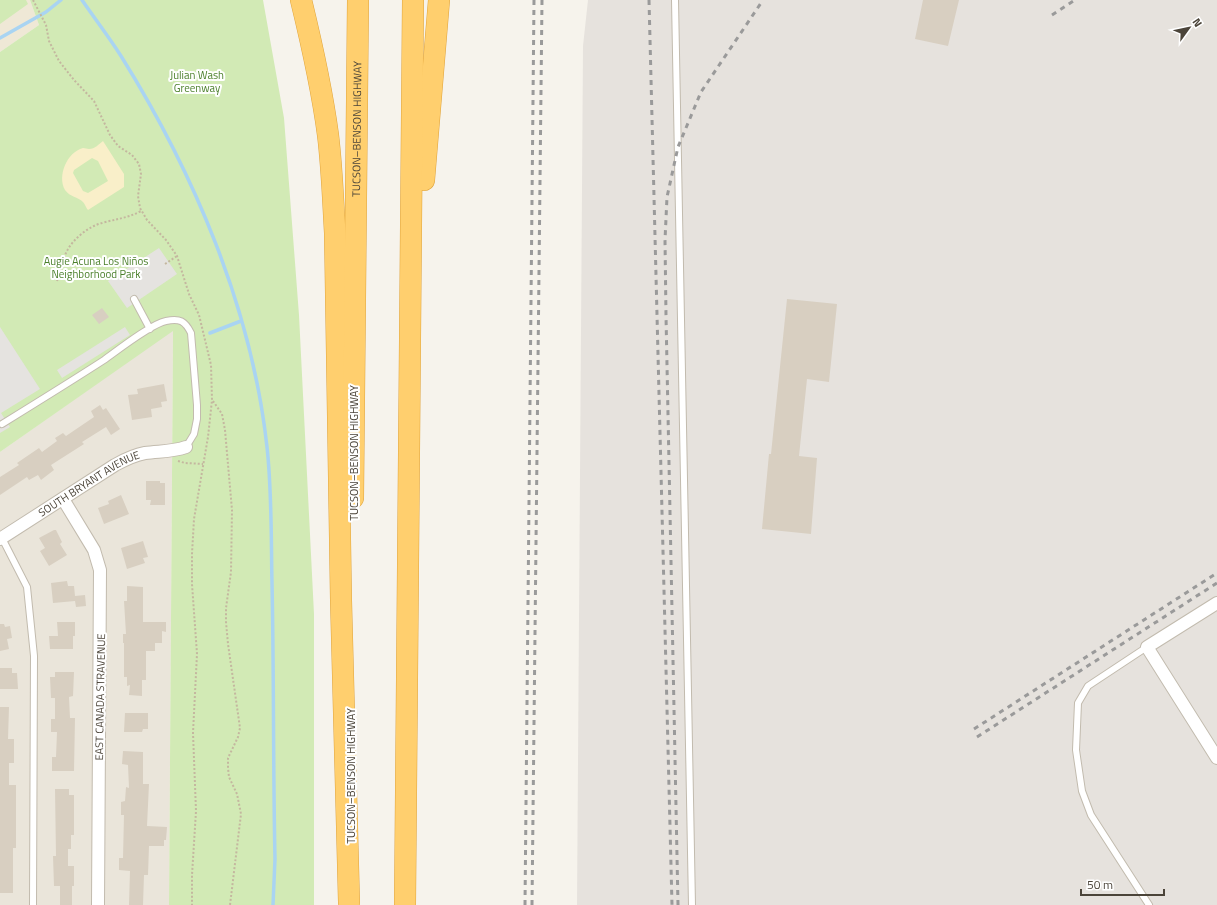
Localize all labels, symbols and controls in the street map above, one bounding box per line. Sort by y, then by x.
north arrow [1169,8,1209,48]
text: N [1189,15,1206,30]
street label: TUCSON–BENSON HIGHWAY [348,61,365,197]
park label: Julian Wash Greenway [170,67,224,96]
park label: Augie Acuna Los Niños Neighborhood Park [44,253,148,282]
street label: TUCSON–BENSON HIGHWAY [346,385,362,521]
street label: SOUTH BRYANT AVENUE [35,447,142,520]
street label: EAST CANADA STRAVENUE [91,633,109,761]
street label: TUCSON–BENSON HIGHWAY [343,708,359,844]
scale bar [1081,871,1164,897]
text: 50 m [1087,875,1113,894]

